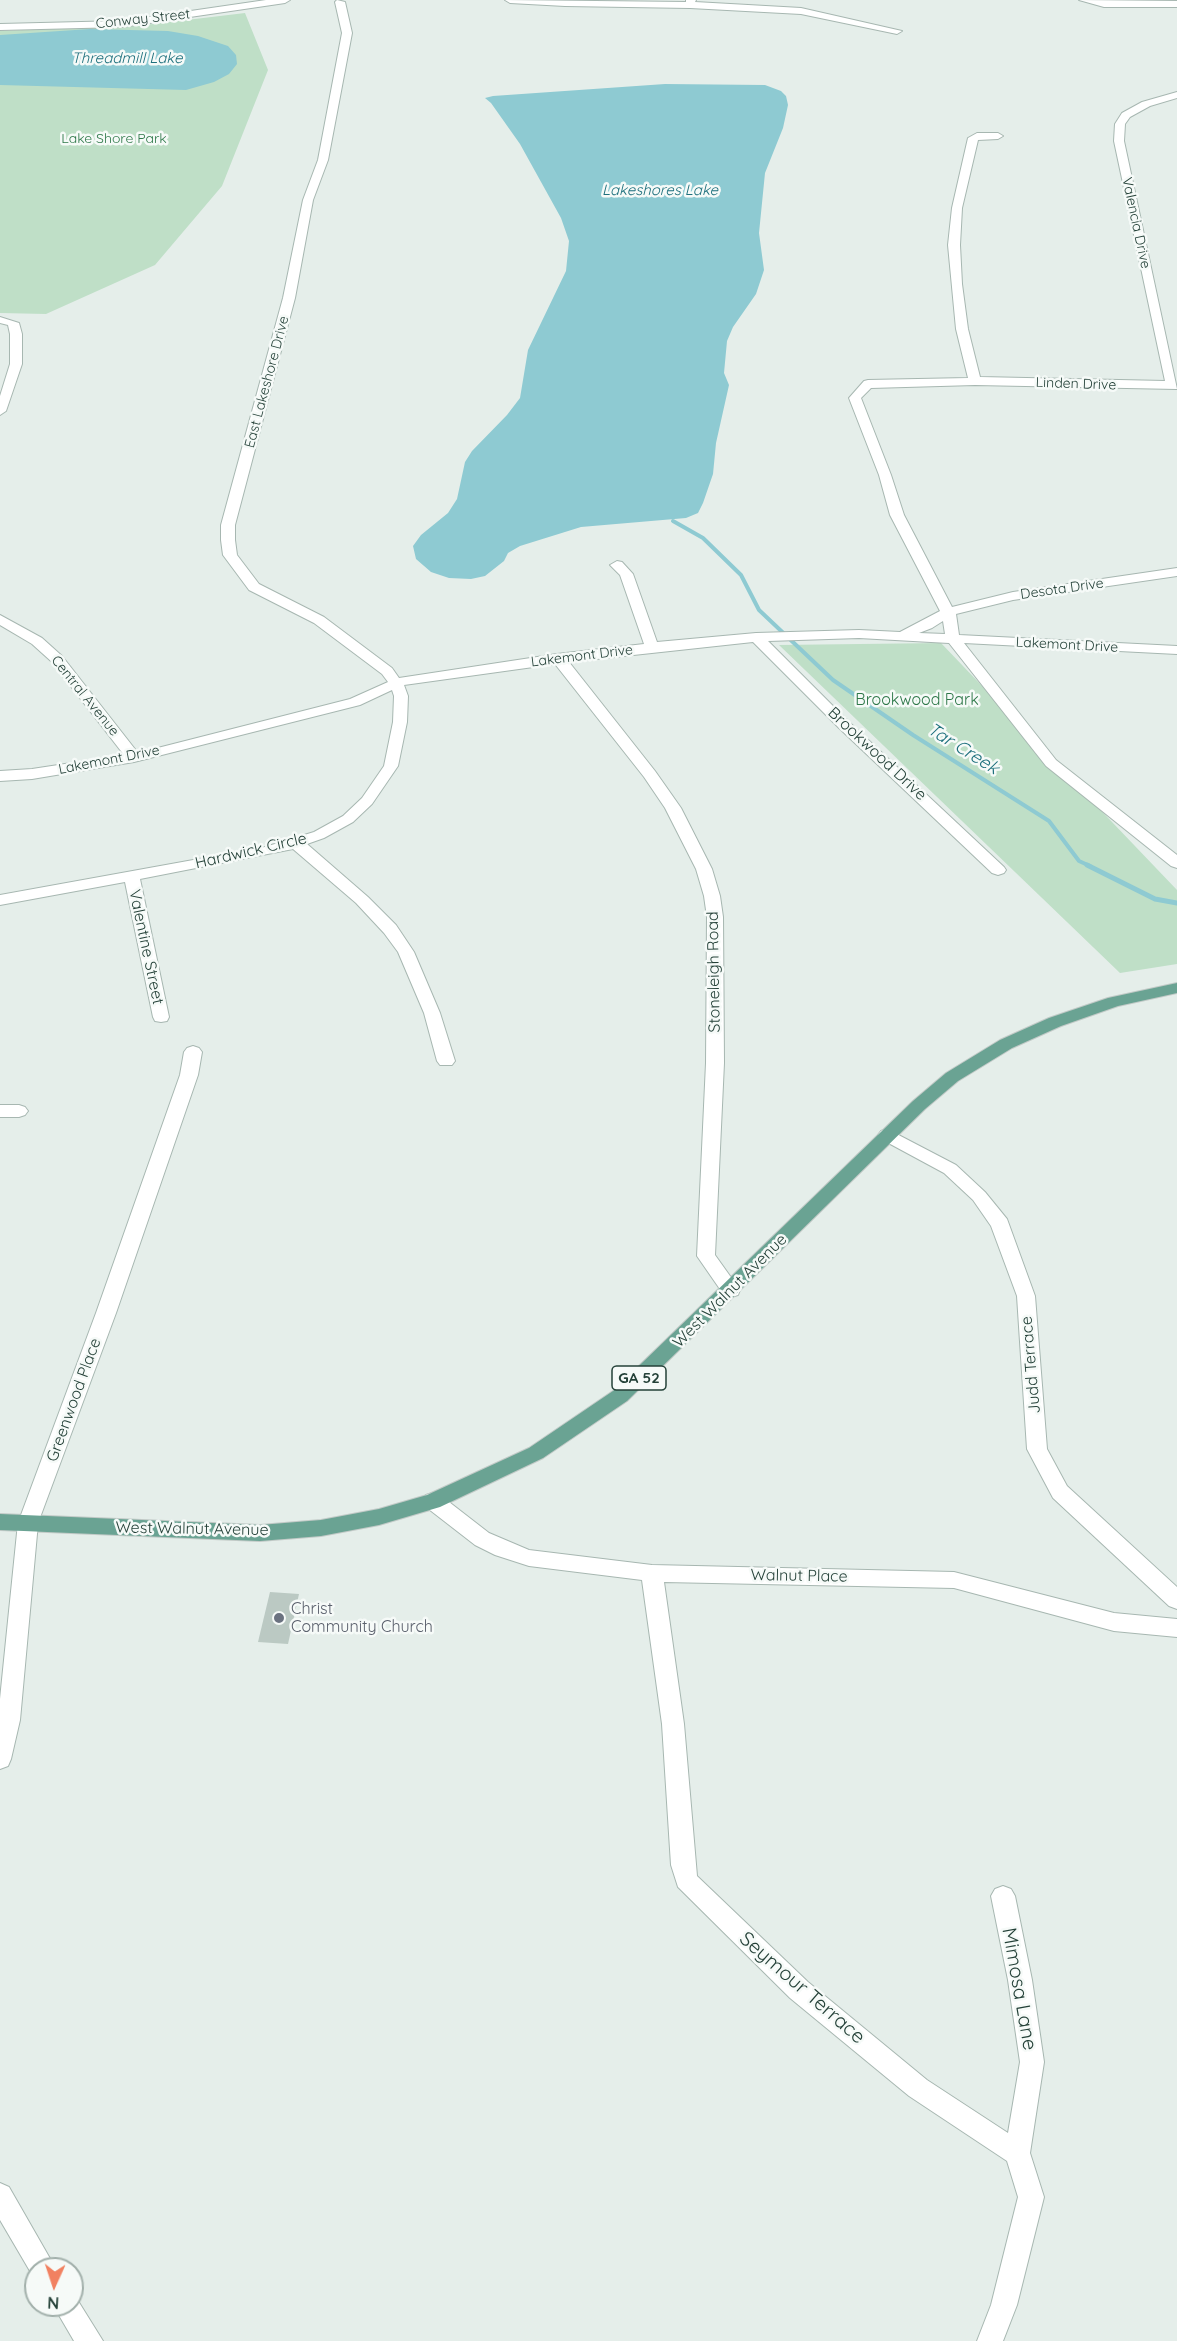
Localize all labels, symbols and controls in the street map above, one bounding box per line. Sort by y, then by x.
street label: Conway Street [95,6,191,32]
water label: Threadmill Lake [72,49,182,67]
park label: Lake Shore Park [61,131,167,147]
street label: Valencia Drive [1118,176,1154,270]
water label: Lakeshores Lake [602,181,718,199]
street label: East Lakeshore Drive [241,314,293,450]
street label: Linden Drive [1035,374,1117,394]
street label: Desota Drive [1019,575,1105,603]
street label: Lakemont Drive [1015,634,1119,656]
street label: Lakemont Drive [530,641,634,671]
street label: Central Avenue [47,652,123,740]
park label: Brookwood Park [855,690,979,710]
street label: Brookwood Drive [824,703,930,805]
water label: Tar Creek [923,719,1003,779]
street label: Lakemont Drive [57,742,161,778]
street label: Hardwick Circle [193,829,309,873]
street label: Valentine Street [124,888,168,1006]
street label: Stoneleigh Road [703,911,725,1033]
street label: West Walnut Avenue [669,1230,791,1352]
street label: Judd Terrace [1017,1315,1045,1415]
street label: Greenwood Place [43,1336,105,1464]
road number: GA 52 [612,1366,666,1390]
street label: West Walnut Avenue [115,1518,269,1540]
street label: Walnut Place [750,1566,848,1586]
place label: Christ Community Church [291,1599,433,1637]
marker: Christ Community Church [272,1611,286,1625]
street label: Mimosa Lane [996,1926,1042,2052]
street label: Seymour Terrace [734,1927,870,2049]
north arrow [24,2257,84,2317]
text: N [47,2293,60,2313]

